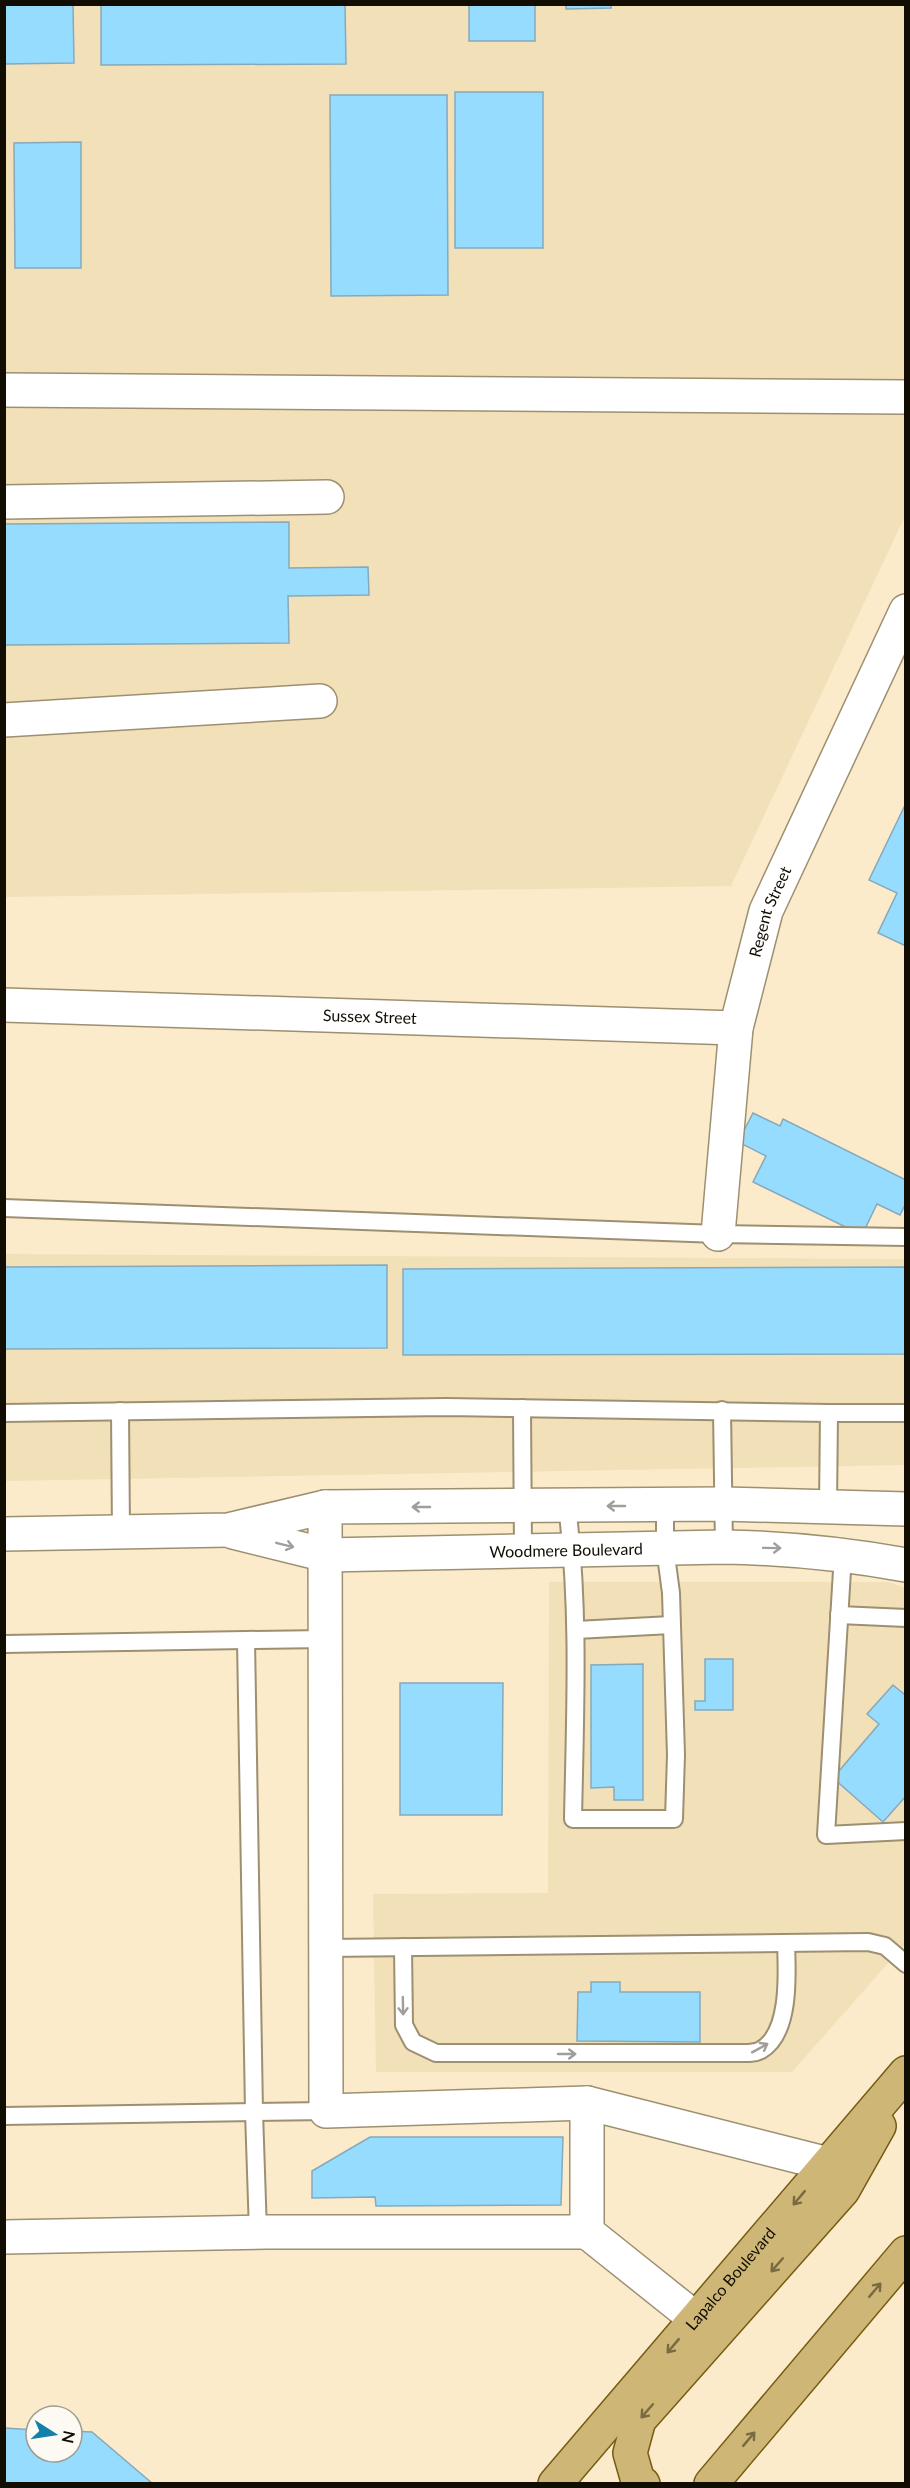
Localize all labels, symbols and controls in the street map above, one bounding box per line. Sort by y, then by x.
street label: Regent Street [745,863,795,959]
street label: Sussex Street [323,1005,417,1027]
one-way arrow [607,1500,627,1512]
one-way arrow [412,1501,432,1513]
one-way arrow [275,1539,294,1551]
street label: Woodmere Boulevard [489,1539,643,1561]
one-way arrow [762,1542,782,1554]
one-way arrow [397,1995,408,2015]
one-way arrow [751,2042,768,2054]
one-way arrow [556,2048,576,2060]
one-way arrow [792,2190,806,2205]
street label: Lapalco Boulevard [681,2223,779,2333]
one-way arrow [770,2257,783,2273]
one-way arrow [868,2282,881,2298]
one-way arrow [666,2338,679,2354]
north arrow [24,2404,84,2464]
one-way arrow [640,2404,654,2419]
text: N [59,2429,80,2445]
one-way arrow [742,2432,756,2447]

